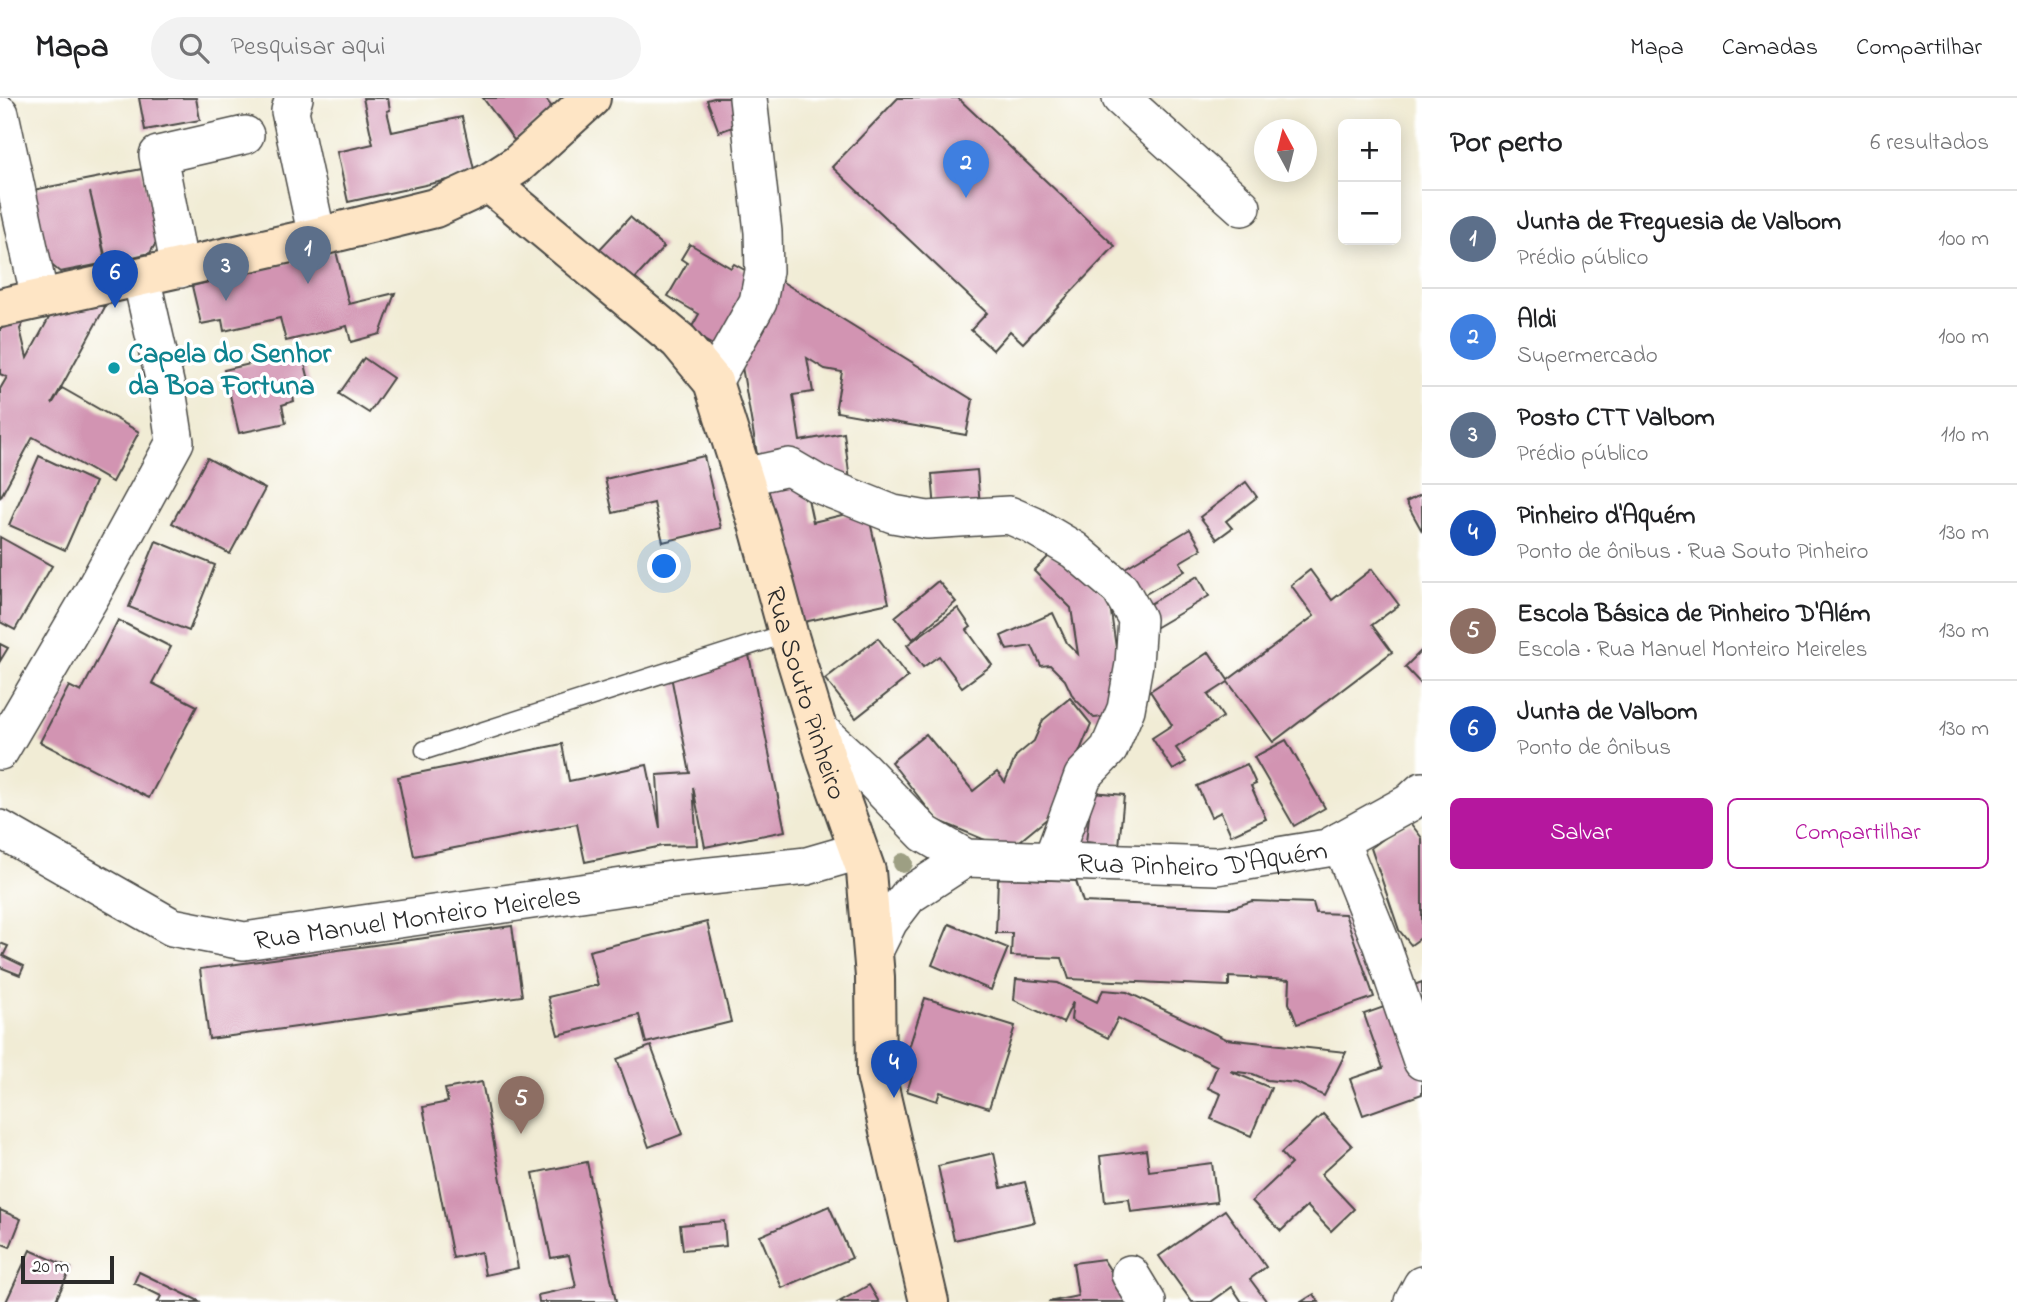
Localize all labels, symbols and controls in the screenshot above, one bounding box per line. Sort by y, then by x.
search box [151,17,641,80]
text: Mapa [35,24,109,72]
icon: search [175,29,213,67]
text: Pesquisar aqui [231,29,385,67]
text: Mapa [1630,31,1684,66]
text: Camadas [1722,31,1818,66]
text: Compartilhar [1856,31,1982,66]
north arrow [1254,119,1317,182]
map controls [1338,119,1401,245]
button: + [1338,119,1401,182]
text: Por perto [1450,122,1563,166]
text: 6 resultados [1870,127,1989,160]
pin: 2 [943,140,989,198]
button: − [1338,182,1401,245]
text: Junta de Freguesia de Valbom [1517,204,1841,242]
text: 1 [1469,223,1477,256]
text: 100 m [1938,223,1989,256]
pin: 1 [285,226,331,284]
text: Prédio público [1517,242,1648,275]
pin: 3 [203,243,249,301]
pin: 6 [92,250,138,308]
text: Aldi [1517,302,1557,340]
text: 2 [1467,321,1479,354]
text: 100 m [1938,321,1989,354]
place label: Capela do Senhor da Boa Fortuna [128,335,333,408]
text: Supermercado [1517,340,1658,373]
marker: Capela do Senhor da Boa Fortuna [106,360,122,376]
text: Posto CTT Valbom [1517,400,1715,438]
text: 3 [1468,419,1478,452]
text: 110 m [1941,419,1989,452]
text: Prédio público [1517,438,1648,471]
text: Pinheiro d'Aquém [1517,498,1696,536]
text: 4 [1468,517,1478,550]
text: 130 m [1939,517,1989,550]
text: Ponto de ônibus · Rua Souto Pinheiro [1517,536,1869,569]
your location [647,549,681,583]
street label: Rua Souto Pinheiro [752,583,856,806]
text: Escola Básica de Pinheiro D'Além [1517,596,1870,634]
text: 5 [1466,615,1480,648]
text: 130 m [1939,615,1989,648]
text: Escola · Rua Manuel Monteiro Meireles [1517,634,1868,667]
text: Junta de Valbom [1517,694,1697,732]
text: 6 [1468,713,1478,746]
text: 130 m [1939,713,1989,746]
text: Ponto de ônibus [1517,732,1671,765]
button: Salvar [1450,798,1713,869]
button: Compartilhar [1727,798,1989,869]
street label: Rua Pinheiro D'Aquém [1077,831,1331,890]
street label: Rua Manuel Monteiro Meireles [251,876,584,963]
pin: 4 [871,1040,917,1098]
pin: 5 [498,1076,544,1134]
scale bar [21,1253,114,1285]
text: 20 m [32,1254,69,1281]

